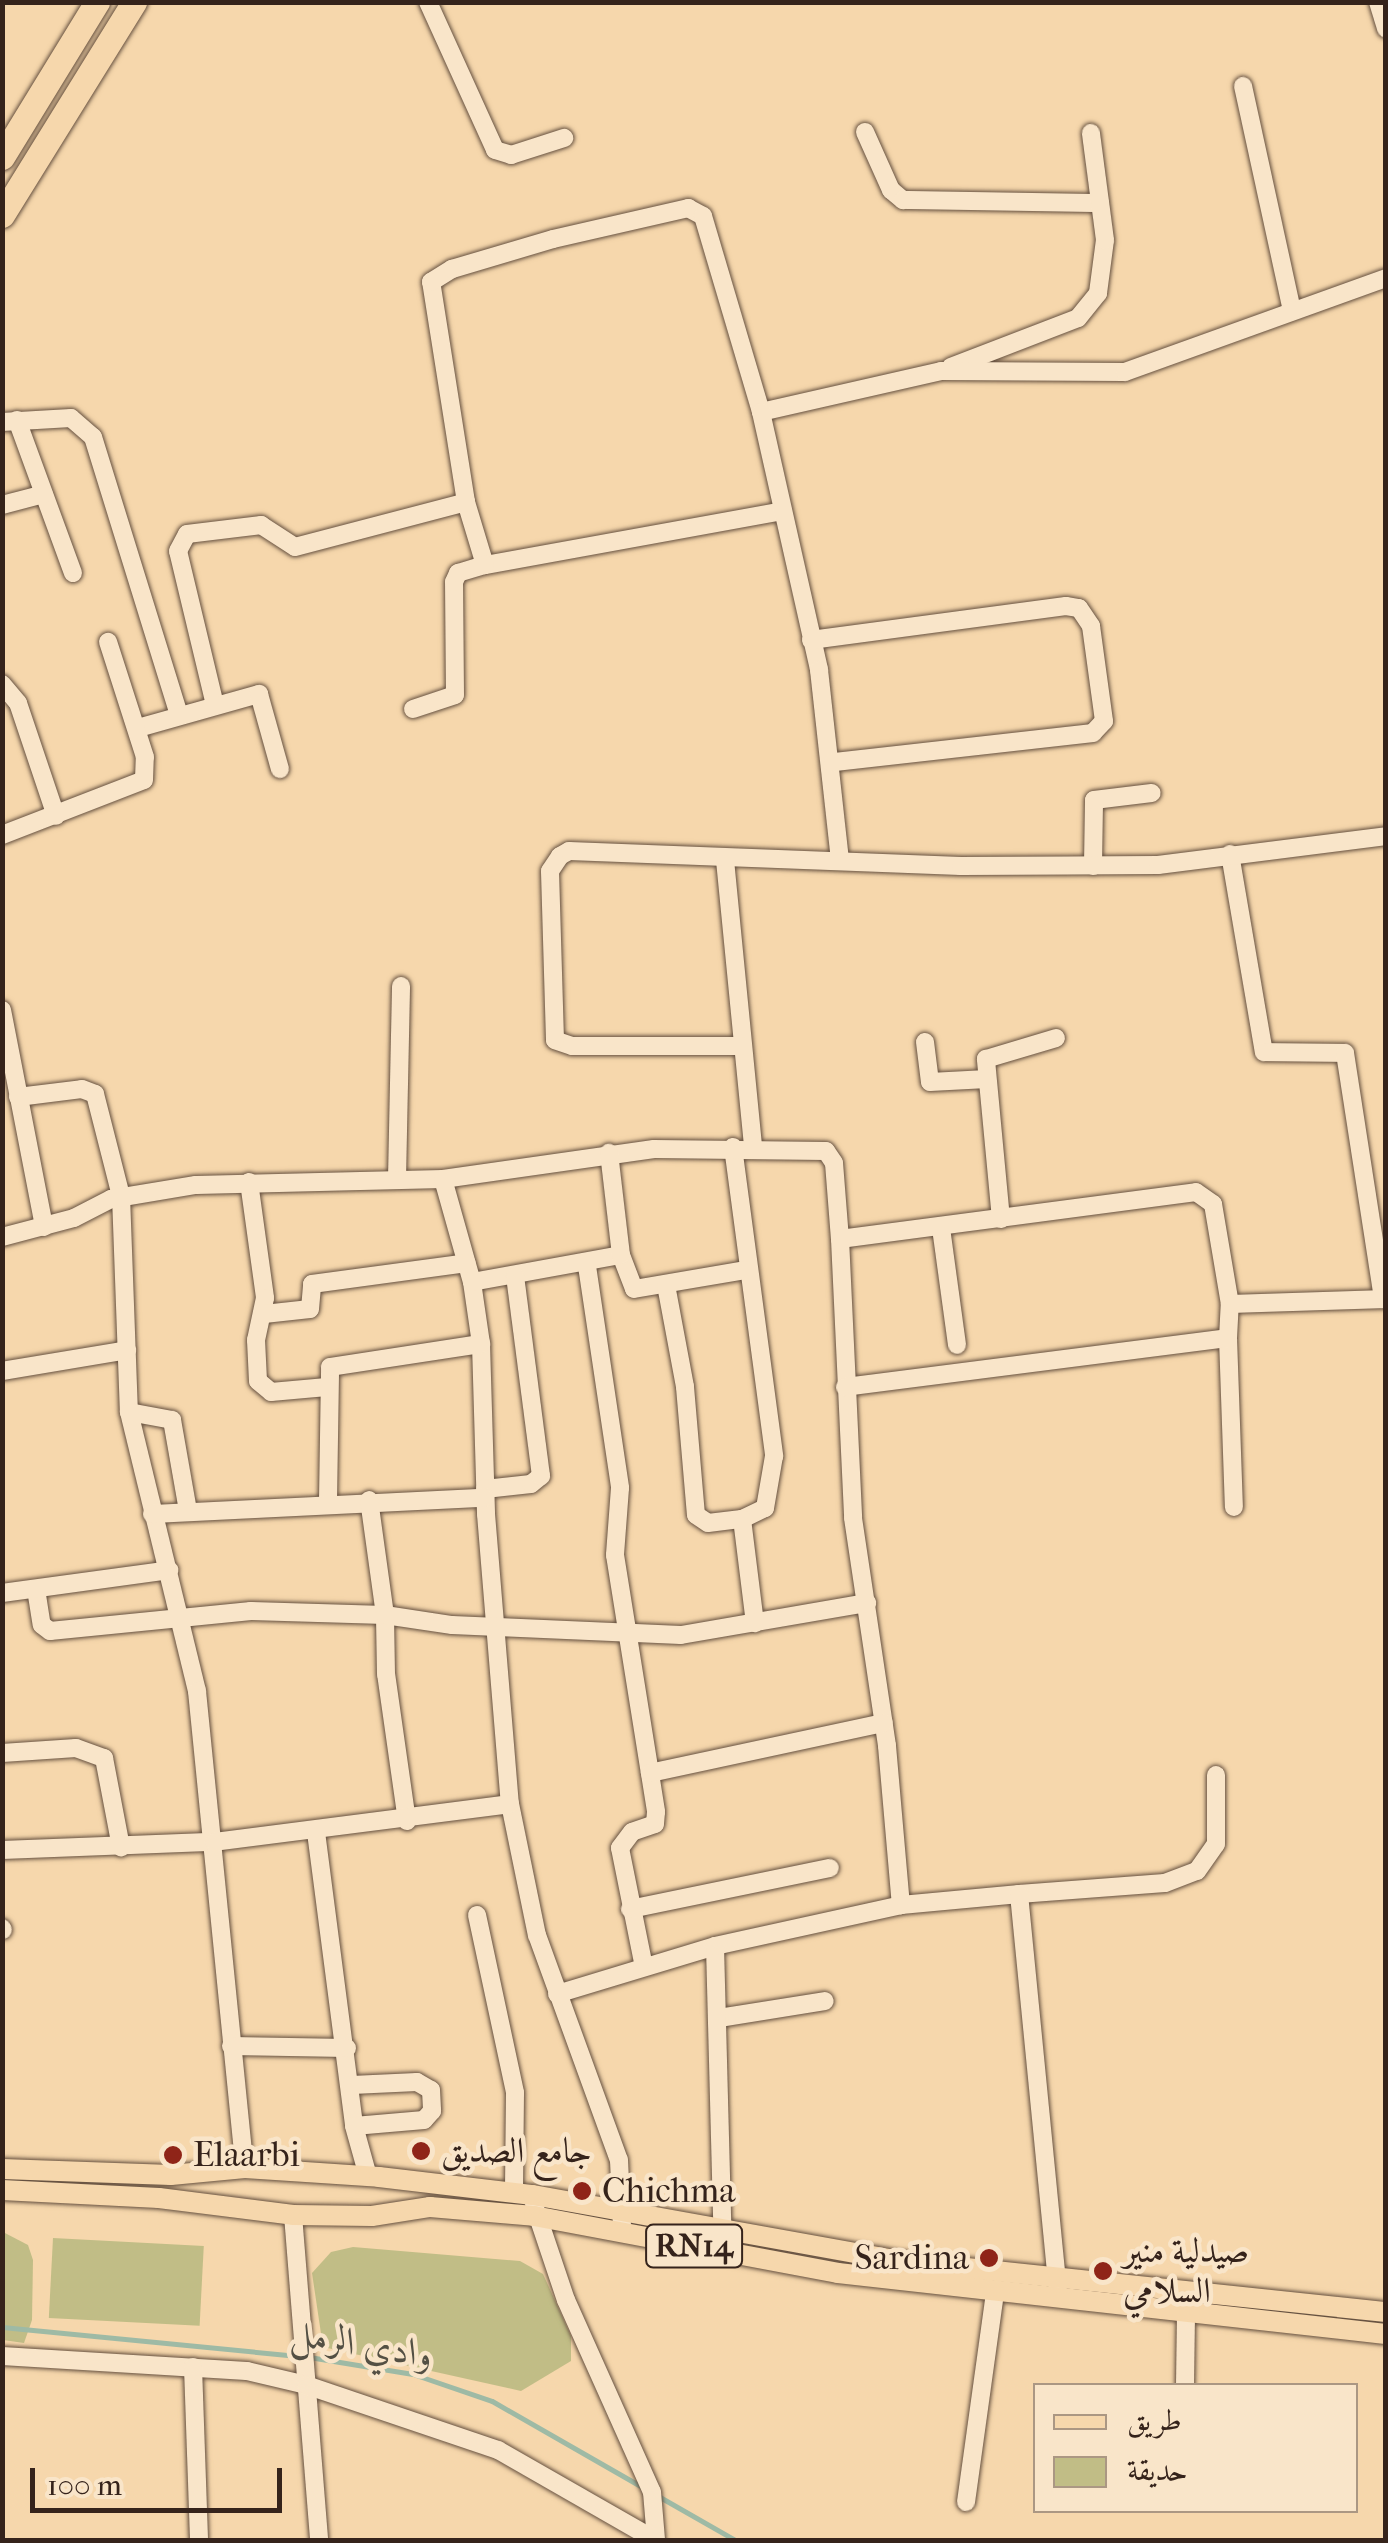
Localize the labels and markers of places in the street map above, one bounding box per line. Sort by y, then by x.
place label: جامع الصديق [441,2130,592,2172]
place label: Elaarbi [193,2134,300,2176]
marker: جامع الصديق [410,2140,432,2162]
marker: Elaarbi [162,2144,184,2166]
place label: Chichma [602,2170,736,2212]
marker: Chichma [571,2180,593,2202]
place label: صيدلية منير السلامي [1123,2230,1249,2312]
place label: Sardina [854,2237,969,2279]
marker: Sardina [978,2247,1000,2269]
marker: صيدلية منير السلامي [1092,2260,1114,2282]

